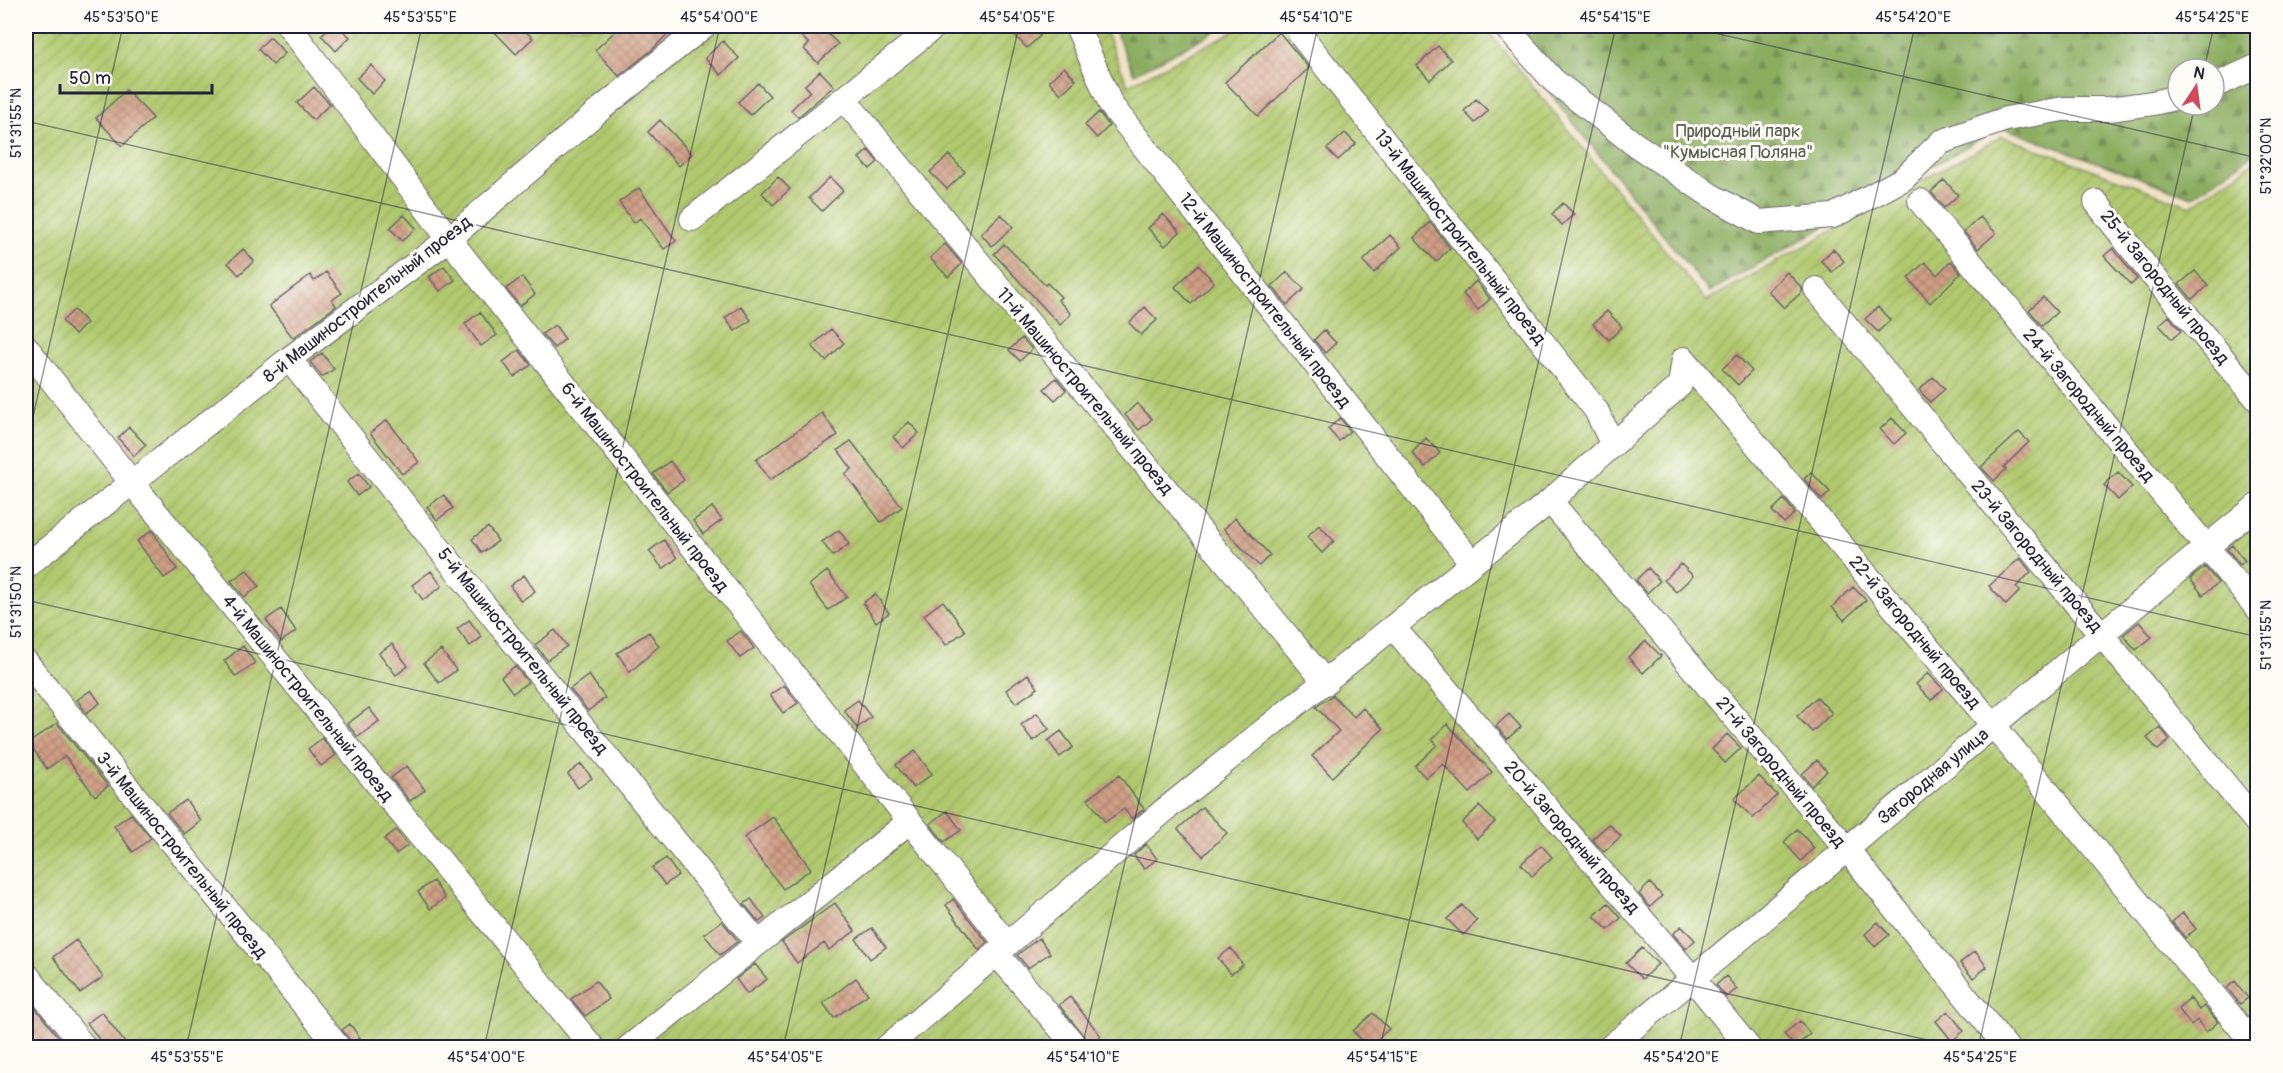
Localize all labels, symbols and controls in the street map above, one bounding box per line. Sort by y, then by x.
text: 45°53'50"E [83,8,159,27]
text: 45°53'55"E [383,8,457,27]
text: 45°54'00"E [680,8,758,27]
text: 45°54'05"E [979,8,1055,27]
text: 45°54'10"E [1279,8,1353,27]
text: 45°54'15"E [1579,8,1651,27]
text: 45°54'20"E [1875,8,1951,27]
text: 45°54'25"E [2175,8,2249,27]
scale bar [60,57,212,95]
north arrow [2166,57,2226,117]
text: N [2192,62,2207,84]
text: 50 m [69,67,111,90]
text: 51°31'55"N [7,88,26,158]
text: 51°32'00"N [2257,117,2276,195]
park label: Природный парк "Кумысная Поляна" [1663,120,1813,164]
street label: 13-й Машиностроительный проезд [1369,125,1551,350]
street label: 12-й Машиностроительный проезд [1174,188,1356,413]
street label: 25-й Загородный проезд [2095,205,2234,370]
street label: 8-й Машиностроительный проезд [258,211,476,388]
street label: 11-й Машиностроительный проезд [991,283,1178,500]
street label: 24-й Загородный проезд [2018,324,2160,487]
street label: 6-й Машиностроительный проезд [556,378,734,597]
street label: 23-й Загородный проезд [1966,475,2107,638]
street label: 5-й Машиностроительный проезд [432,543,613,759]
street label: 22-й Загородный проезд [1844,551,1986,714]
text: 51°31'50"N [7,566,26,638]
street label: 4-й Машиностроительный проезд [217,590,398,807]
text: 51°31'55"N [2257,600,2276,670]
street label: 21-й Загородный проезд [1711,692,1851,853]
street label: Загородная улица [1873,723,1994,830]
street label: 3-й Машиностроительный проезд [91,747,272,963]
street label: 20-й Загородный проезд [1499,756,1644,919]
text: 45°53'55"E [150,1048,224,1067]
text: 45°54'00"E [447,1048,525,1067]
text: 45°54'05"E [747,1048,823,1067]
text: 45°54'10"E [1046,1048,1120,1067]
text: 45°54'15"E [1346,1048,1418,1067]
text: 45°54'20"E [1643,1048,1719,1067]
text: 45°54'25"E [1943,1048,2017,1067]

